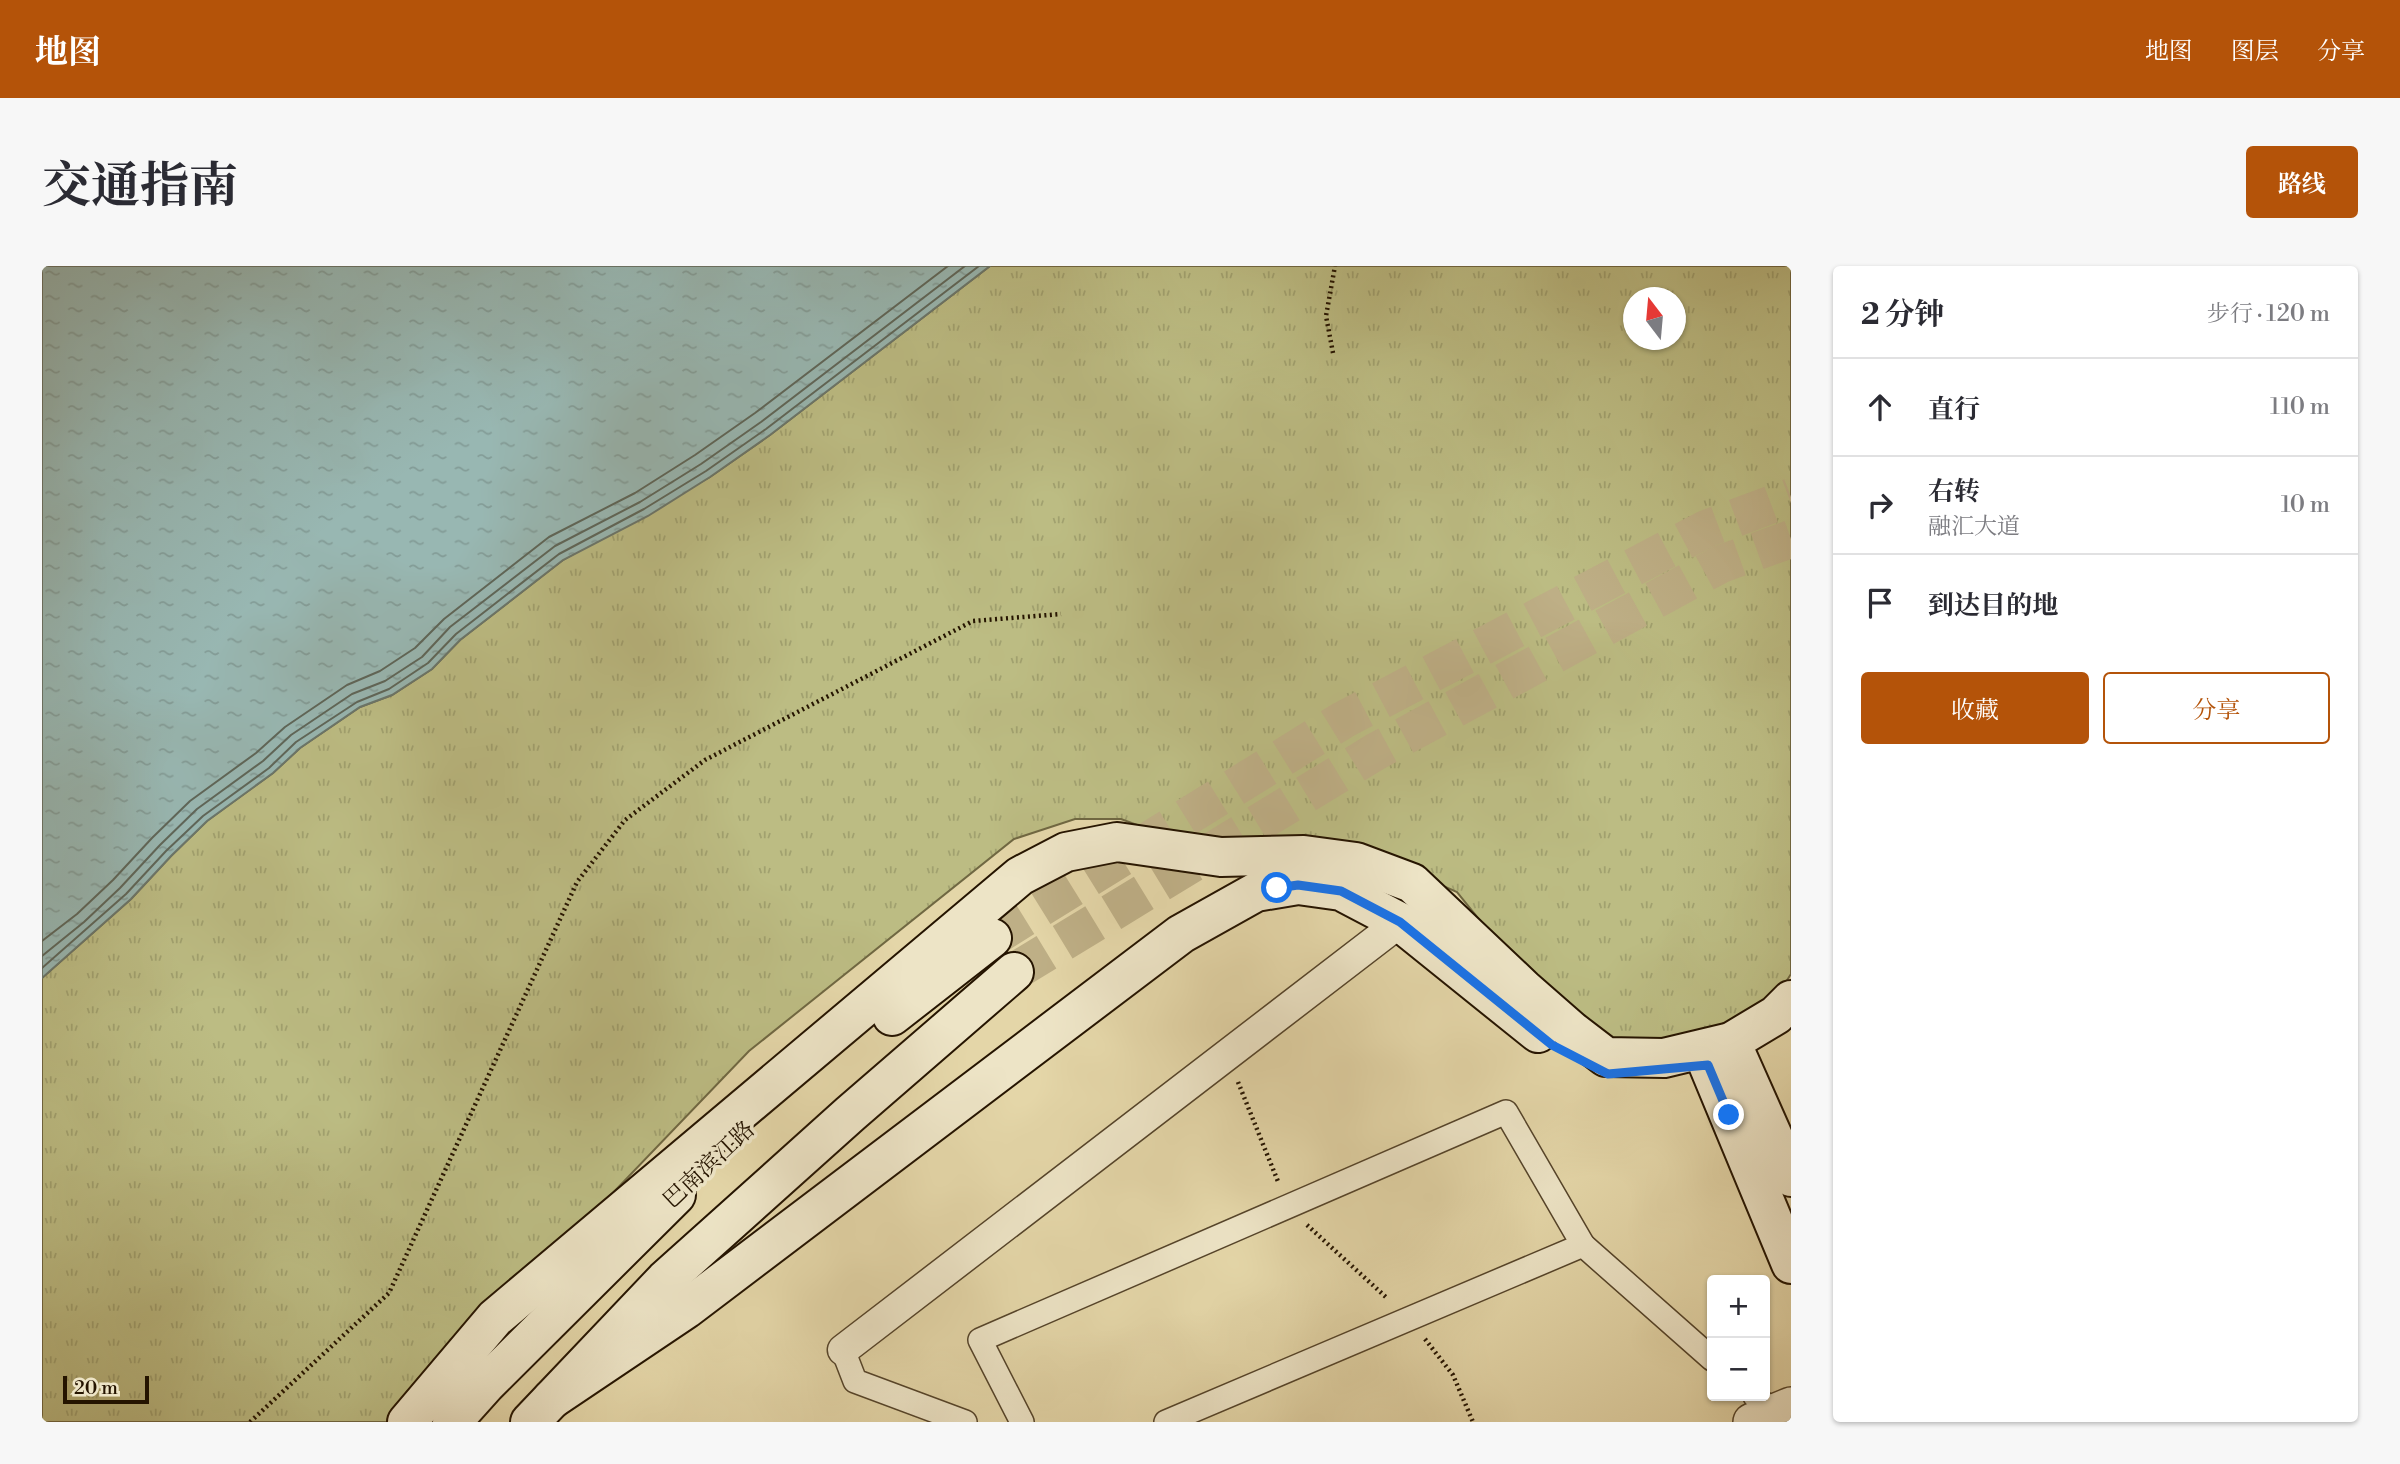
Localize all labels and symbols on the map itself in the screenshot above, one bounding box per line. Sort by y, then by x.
north arrow [1623,287,1686,350]
route start [1261,872,1292,903]
route end [1713,1099,1744,1130]
street label: 巴南滨江路 [657,1116,761,1214]
scale bar [63,1373,149,1405]

